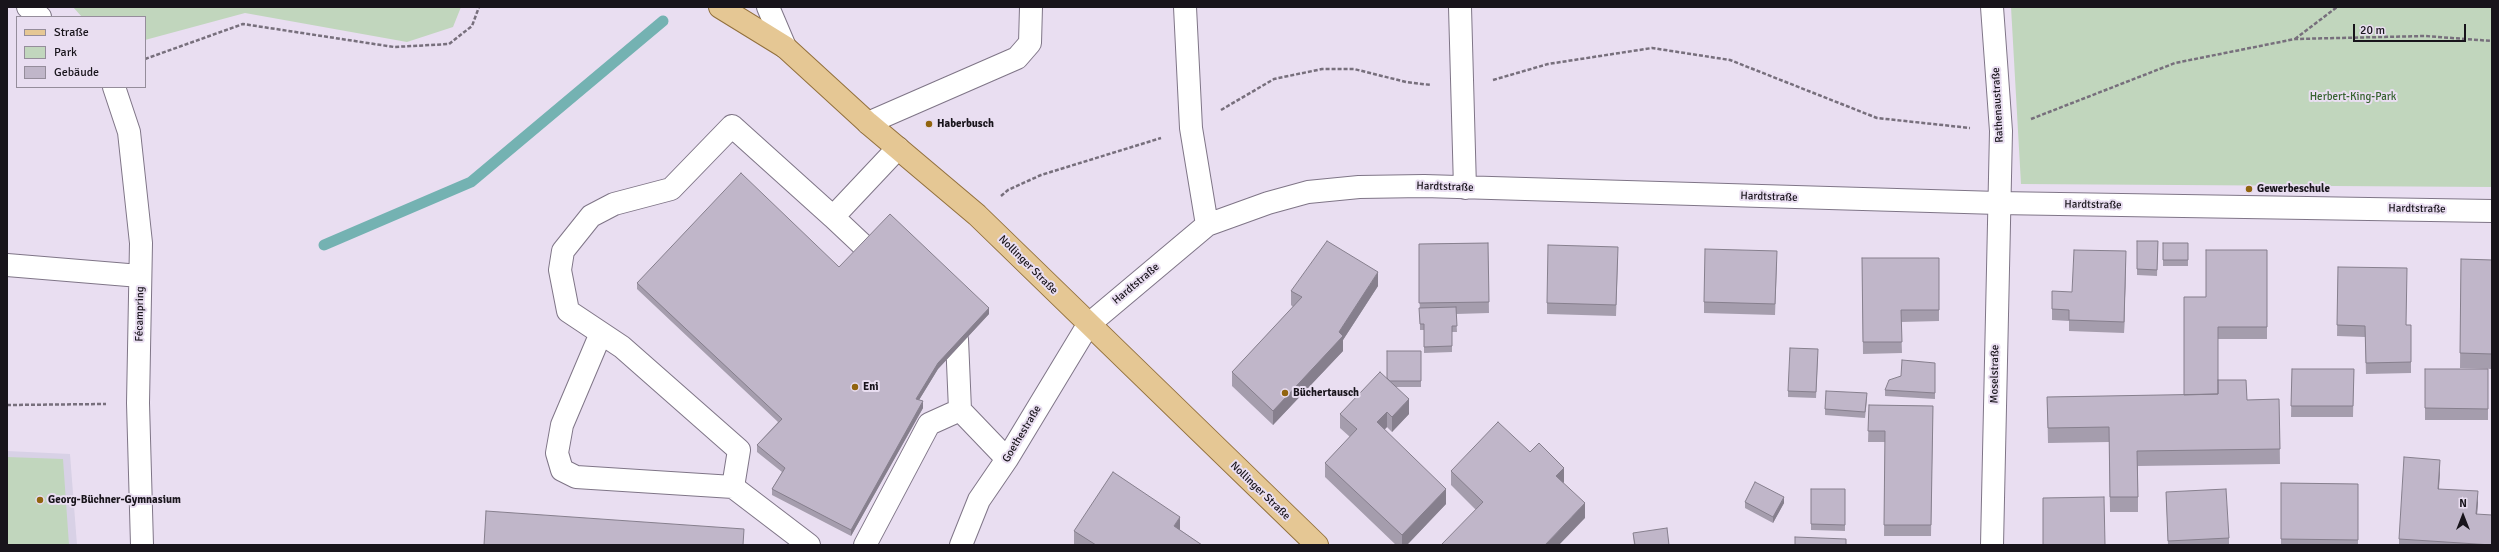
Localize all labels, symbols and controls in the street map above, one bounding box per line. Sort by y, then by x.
legend [16,16,146,88]
scale bar [2355,16,2468,42]
text: 20 m [2360,23,2385,38]
text: Straße [54,25,89,40]
text: Park [54,45,77,60]
text: Gebäude [54,65,99,80]
street label: Rathenaustraße [1989,67,2007,143]
park label: Herbert-King-Park [2310,90,2396,104]
place label: Haberbusch [937,117,994,131]
marker: Haberbusch [924,119,934,129]
street label: Hardtstraße [1416,179,1474,195]
place label: Gewerbeschule [2257,182,2330,196]
marker: Gewerbeschule [2244,184,2254,194]
street label: Hardtstraße [1740,189,1798,205]
street label: Hardtstraße [2064,198,2122,212]
street label: Hardtstraße [2388,202,2446,216]
street label: Nollinger Straße [996,233,1060,297]
street label: Hardtstraße [1110,261,1162,307]
street label: Fécampring [133,286,147,342]
street label: Moselstraße [1988,345,2002,403]
place label: Eni [863,380,879,394]
marker: Eni [850,382,860,392]
place label: Büchertausch [1293,386,1359,400]
marker: Büchertausch [1280,388,1290,398]
street label: Goethestraße [1000,403,1044,465]
street label: Nollinger Straße [1227,459,1293,523]
place label: Georg-Büchner-Gymnasium [48,493,181,507]
marker: Georg-Büchner-Gymnasium [35,495,45,505]
north arrow [2443,496,2483,536]
text: N [2459,497,2467,510]

